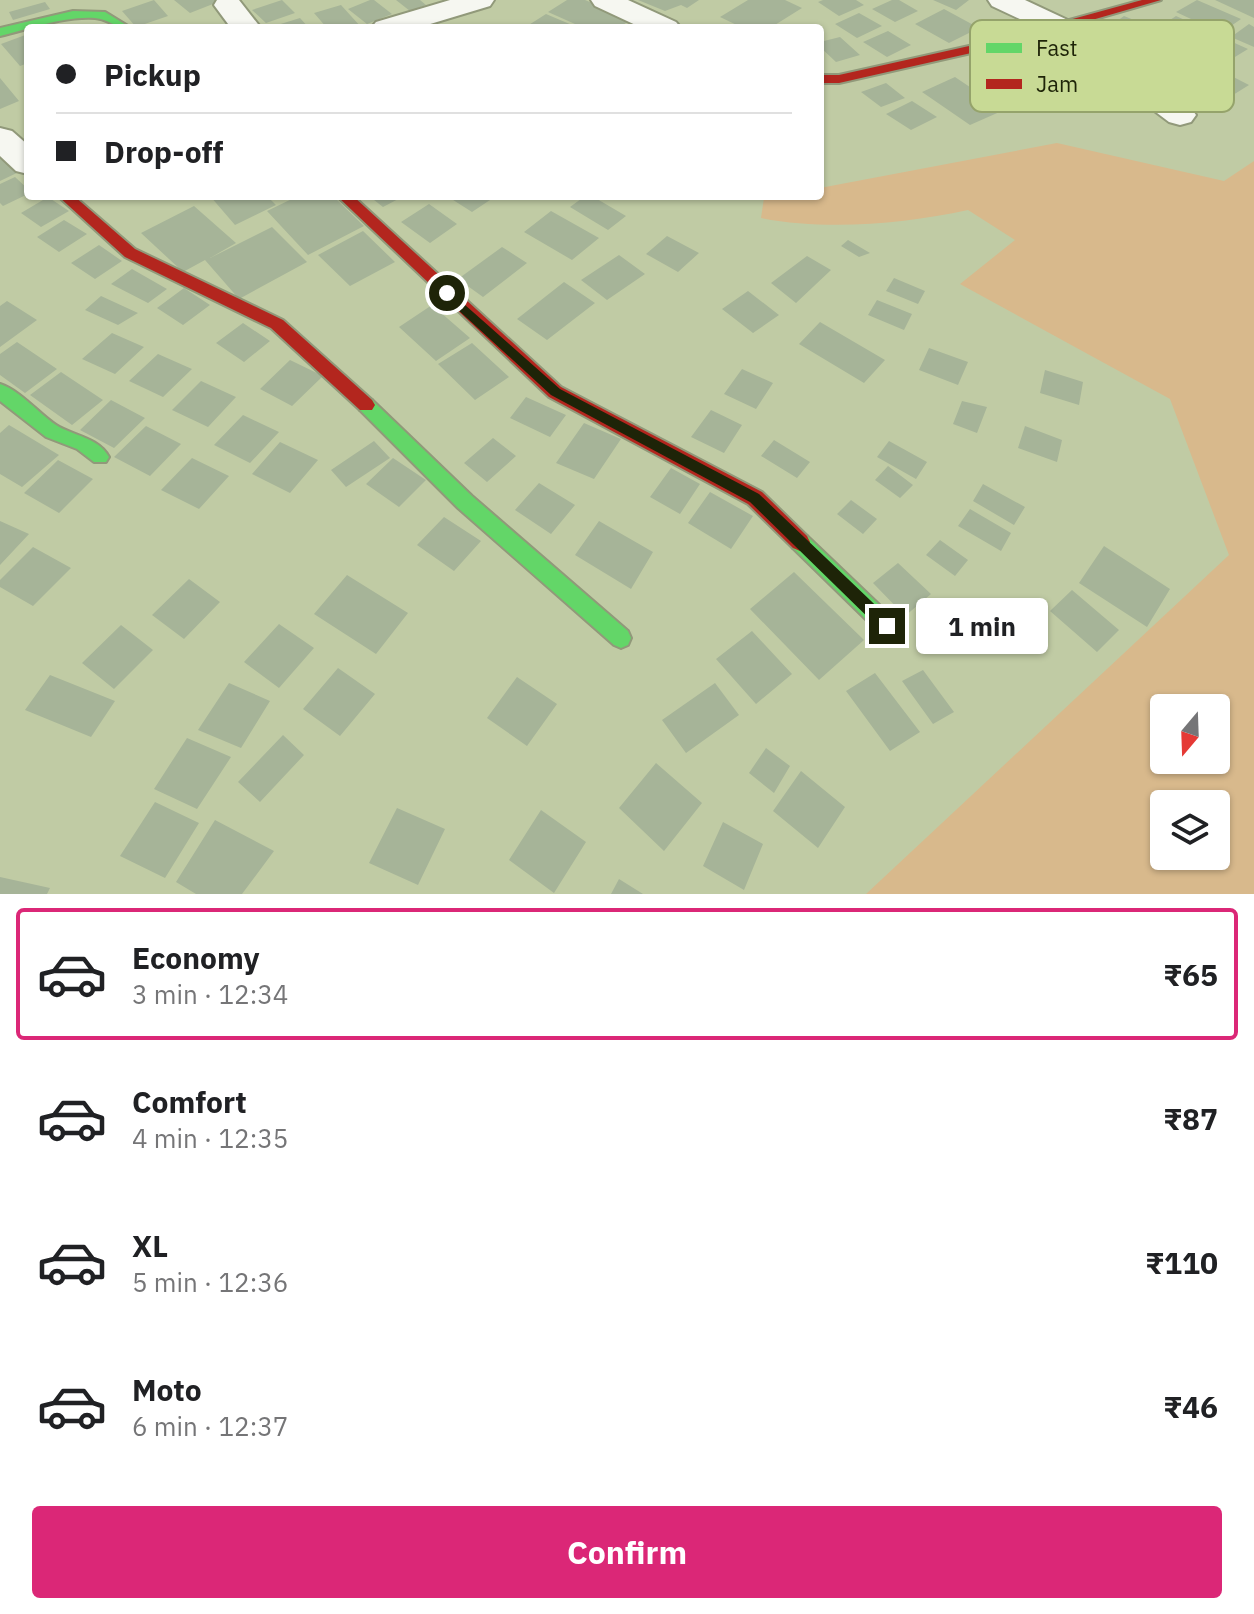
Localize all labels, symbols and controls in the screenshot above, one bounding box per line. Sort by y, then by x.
legend [970,20,1234,112]
text: Fast [1036,33,1077,62]
text: Pickup [104,55,201,94]
text: Jam [1036,69,1078,98]
text: Drop-off [104,132,223,171]
route start [429,275,465,311]
callout: 1 min [915,598,1047,654]
route end [869,608,905,644]
text: 1 min [948,609,1016,643]
north arrow [1150,694,1230,774]
map controls [1150,694,1230,870]
button: layers [1150,790,1230,870]
icon: car [36,938,108,1010]
text: Economy [132,938,260,977]
text: ₹65 [1163,955,1218,994]
text: 3 min · 12:34 [132,977,288,1011]
icon: car [36,1082,108,1154]
text: Comfort [132,1082,247,1121]
text: ₹87 [1163,1099,1218,1138]
text: 4 min · 12:35 [132,1121,288,1155]
icon: car [36,1226,108,1298]
text: XL [132,1226,168,1265]
text: ₹110 [1145,1243,1218,1282]
text: 5 min · 12:36 [132,1265,288,1299]
icon: car [36,1370,108,1442]
text: Moto [132,1370,202,1409]
text: ₹46 [1163,1387,1218,1426]
text: 6 min · 12:37 [132,1409,288,1443]
button: Confirm [32,1506,1222,1598]

